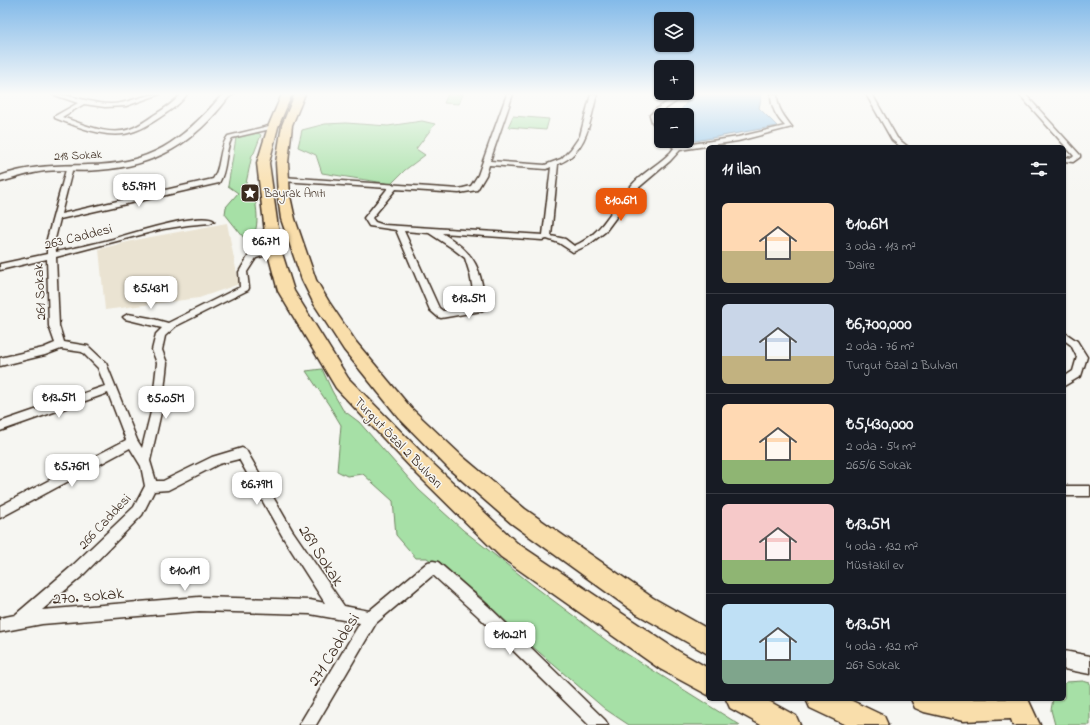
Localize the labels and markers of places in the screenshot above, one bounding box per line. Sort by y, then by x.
pin: ₺5.97M [106,174,172,208]
place icon: Bayrak Anıtı [239,182,261,204]
place label: Bayrak Anıtı [263,185,325,204]
pin: ₺10.6M [588,188,654,222]
pin: ₺6.7M [238,229,294,263]
pin: ₺5.43M [118,276,184,310]
pin: ₺13.5M [436,286,502,320]
pin: ₺13.5M [26,385,92,419]
pin: ₺5.05M [133,386,199,420]
pin: ₺5.76M [39,454,105,488]
pin: ₺6.79M [224,472,290,506]
pin: ₺10.1M [152,558,218,592]
pin: ₺10.2M [477,622,543,656]

